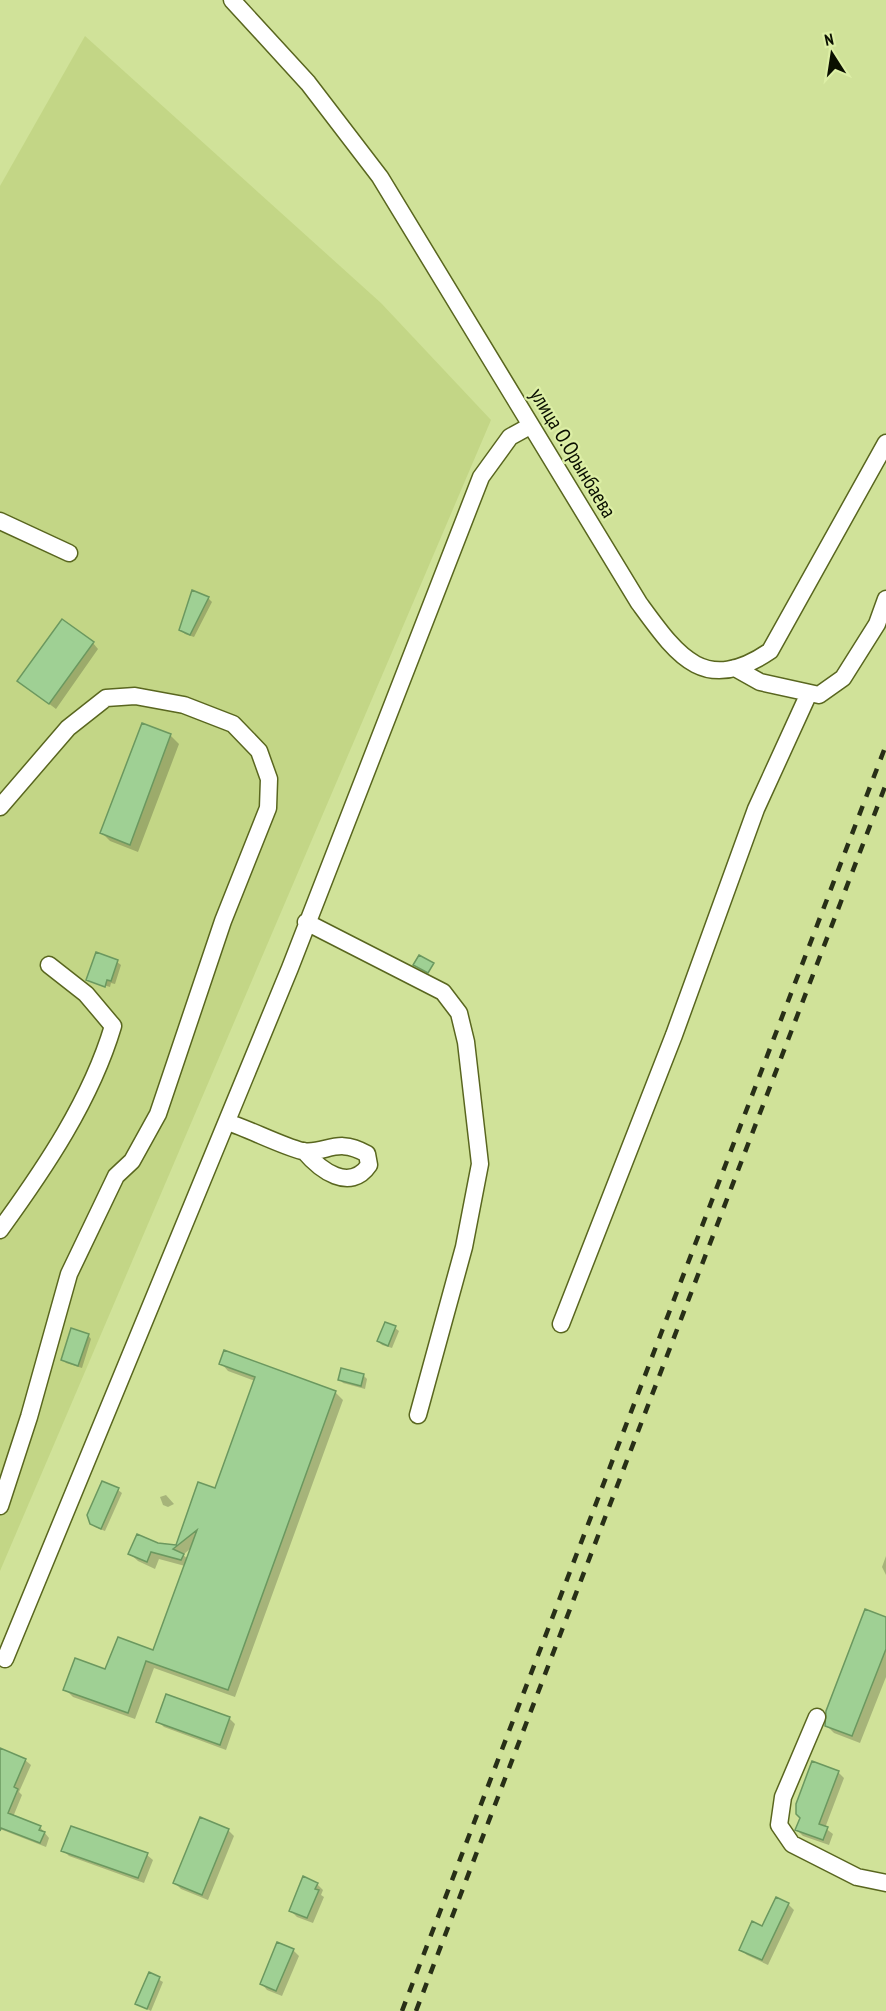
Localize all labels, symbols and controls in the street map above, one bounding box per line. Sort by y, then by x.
north arrow [802,24,862,84]
text: N [823,29,835,50]
street label: улица О.Орынбаева [524,383,623,522]

